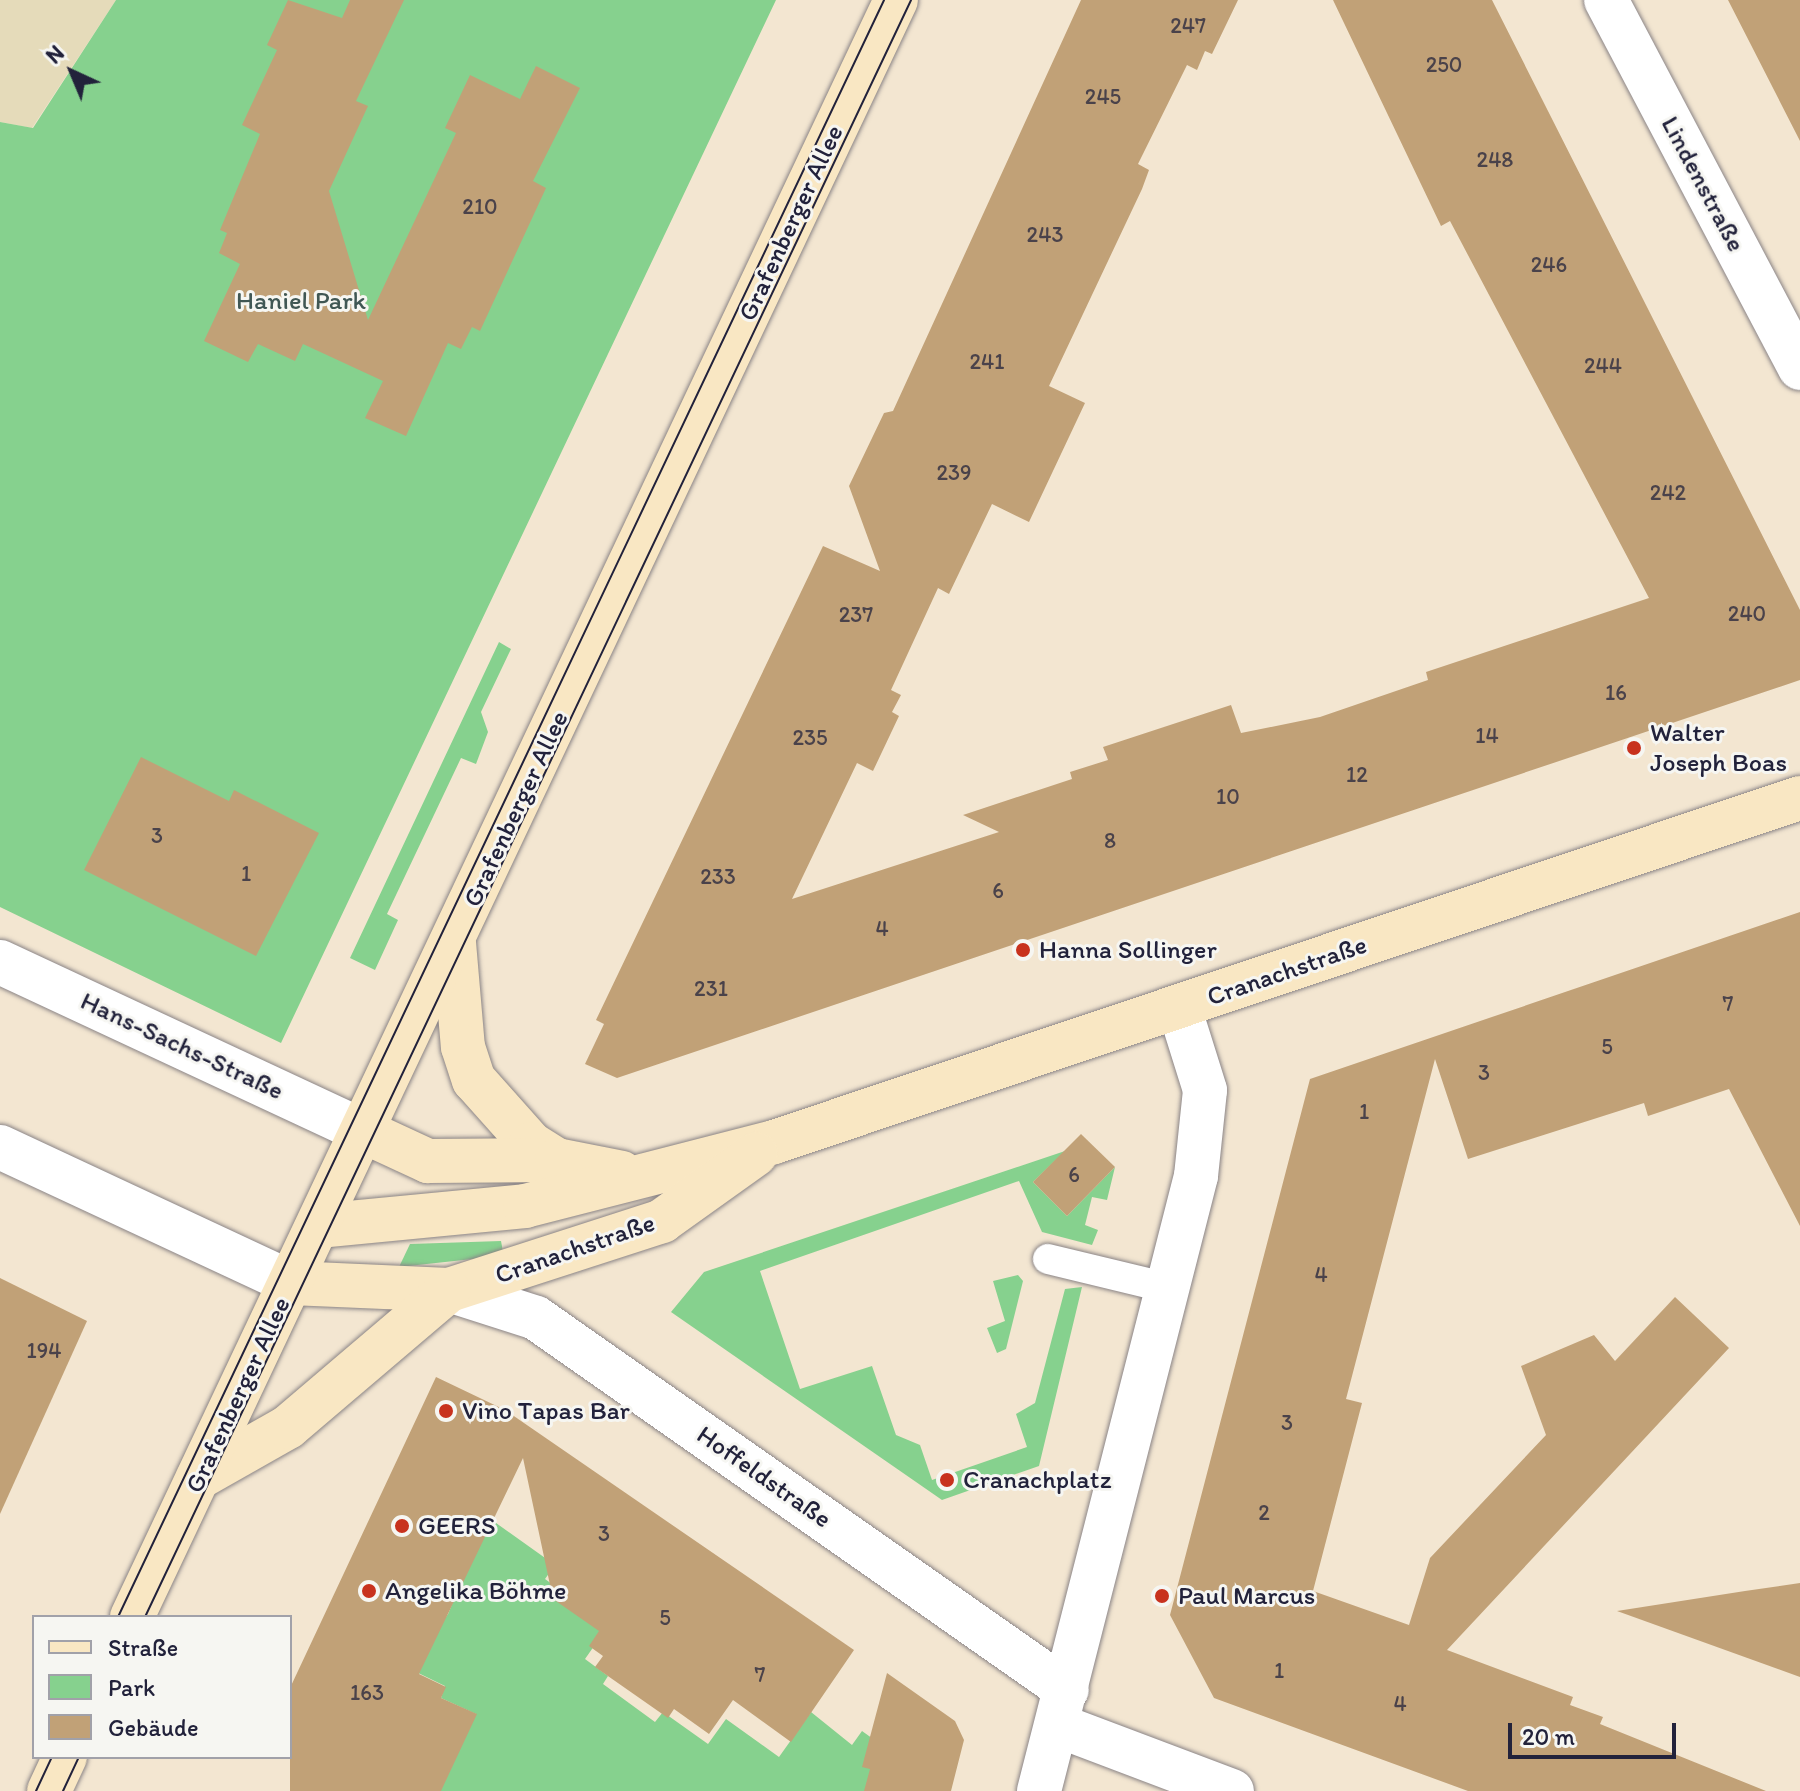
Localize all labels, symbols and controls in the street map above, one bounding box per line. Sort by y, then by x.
house number: 247 [1170,13,1206,39]
north arrow [32,32,112,112]
text: N [40,40,70,69]
house number: 250 [1426,52,1462,78]
house number: 245 [1085,84,1121,110]
street label: Lindenstraße [1654,111,1752,257]
street label: Grafenberger Allee [732,120,850,326]
house number: 248 [1477,147,1513,173]
house number: 210 [462,194,498,220]
house number: 243 [1027,222,1063,248]
house number: 246 [1531,252,1567,278]
park label: Haniel Park [236,285,366,317]
house number: 241 [969,349,1005,375]
house number: 244 [1584,353,1622,379]
house number: 239 [936,460,972,486]
house number: 242 [1650,480,1686,506]
house number: 240 [1728,601,1766,627]
house number: 237 [839,602,873,628]
house number: 16 [1605,680,1627,706]
street label: Grafenberger Allee [457,706,575,912]
place label: Walter Joseph Boas [1650,717,1786,778]
house number: 14 [1475,723,1499,749]
house number: 235 [792,725,828,751]
marker: Walter Joseph Boas [1625,739,1643,757]
house number: 12 [1346,762,1368,788]
house number: 10 [1216,784,1240,810]
house number: 3 [151,823,163,849]
house number: 8 [1104,828,1116,854]
house number: 1 [241,861,251,887]
house number: 233 [700,864,736,890]
house number: 6 [992,878,1004,904]
house number: 4 [875,916,889,942]
street label: Cranachstraße [1203,929,1371,1013]
place label: Hanna Sollinger [1039,934,1217,966]
marker: Hanna Sollinger [1014,941,1032,959]
house number: 231 [694,976,728,1002]
street label: Hans-Sachs-Straße [76,985,288,1107]
house number: 7 [1723,991,1733,1017]
house number: 5 [1601,1034,1613,1060]
house number: 3 [1478,1060,1490,1086]
house number: 1 [1359,1099,1369,1125]
house number: 6 [1068,1162,1080,1188]
street label: Cranachstraße [491,1207,659,1291]
house number: 4 [1314,1262,1328,1288]
street label: Grafenberger Allee [179,1292,297,1498]
house number: 194 [27,1338,61,1364]
place label: Vino Tapas Bar [462,1395,628,1427]
marker: Vino Tapas Bar [437,1402,455,1420]
house number: 3 [1281,1410,1293,1436]
street label: Hoffeldstraße [691,1419,837,1535]
place label: Cranachplatz [963,1464,1111,1496]
marker: Cranachplatz [938,1471,956,1489]
house number: 2 [1258,1500,1270,1526]
place label: GEERS [418,1510,496,1542]
marker: GEERS [393,1517,411,1535]
house number: 3 [598,1521,610,1547]
place label: Angelika Böhme [385,1575,566,1607]
place label: Paul Marcus [1178,1580,1315,1612]
marker: Angelika Böhme [360,1582,378,1600]
marker: Paul Marcus [1153,1587,1171,1605]
house number: 5 [659,1605,671,1631]
legend [32,1615,292,1759]
text: Straße [108,1633,178,1662]
house number: 1 [1274,1658,1284,1684]
house number: 7 [755,1662,765,1688]
text: Park [108,1673,155,1702]
house number: 163 [350,1680,384,1706]
house number: 4 [1393,1691,1407,1717]
scale bar [1512,1707,1680,1757]
text: Gebäude [108,1713,199,1742]
text: 20 m [1522,1722,1575,1751]

